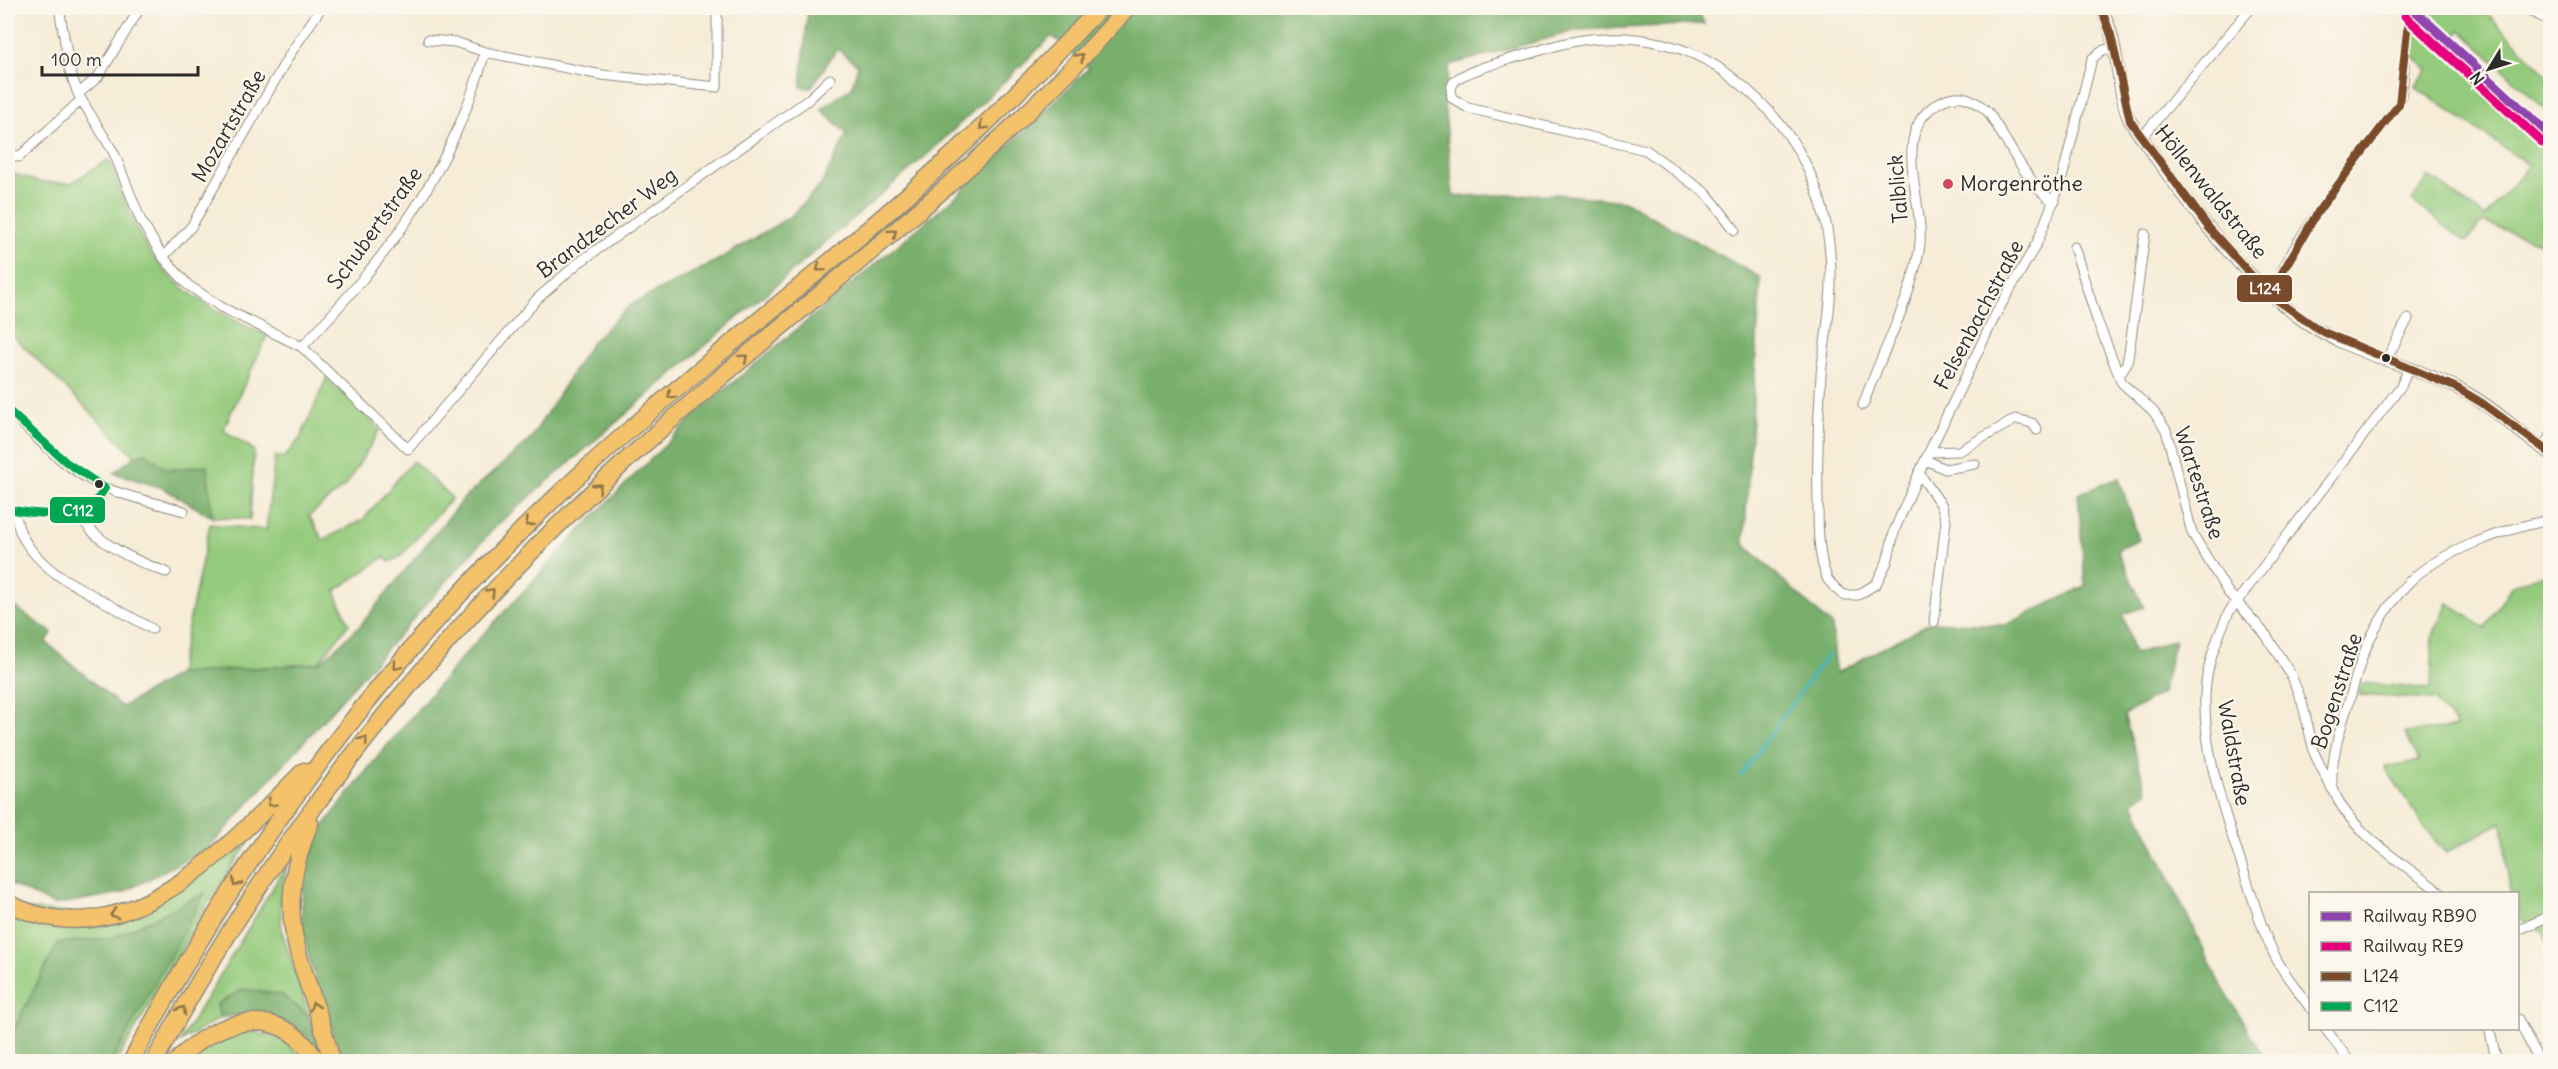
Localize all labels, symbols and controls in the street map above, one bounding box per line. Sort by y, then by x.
scale bar [42,39,198,77]
north arrow [2459,39,2519,99]
text: 100 m [51,48,102,71]
one-way arrow [1073,53,1084,64]
street label: Mozartstraße [185,65,272,187]
text: N [2466,68,2488,89]
one-way arrow [979,119,990,130]
street label: Höllenwaldstraße [2149,119,2274,264]
street label: Talblick [1881,154,1914,224]
street label: Schubertstraße [321,161,428,294]
street label: Brandzecher Weg [531,161,682,284]
place label: Morgenröthe [1960,170,2083,197]
marker: Morgenröthe [1941,177,1955,191]
one-way arrow [886,229,897,240]
street label: Felsenbachstraße [1928,235,2029,394]
one-way arrow [816,261,827,272]
line badge: L124 [2236,274,2293,303]
text: L124 [2249,278,2281,298]
unlabelled marker [2380,352,2392,364]
one-way arrow [737,355,748,366]
one-way arrow [667,387,678,398]
street label: Wartestraße [2169,423,2230,543]
unlabelled marker [93,478,105,490]
one-way arrow [591,483,601,494]
line badge: C112 [49,496,106,524]
text: C112 [62,500,94,520]
one-way arrow [526,515,537,526]
one-way arrow [484,588,495,598]
street label: Bogenstraße [2305,629,2368,752]
one-way arrow [393,659,404,670]
street label: Waldstraße [2212,698,2257,808]
one-way arrow [357,735,368,746]
one-way arrow [268,796,279,807]
one-way arrow [231,877,243,887]
legend [2309,892,2519,1030]
text: Railway RB90 [2363,904,2477,927]
one-way arrow [109,907,120,919]
text: Railway RE9 [2363,934,2464,957]
text: L124 [2363,964,2399,987]
text: C112 [2363,994,2399,1017]
one-way arrow [309,1001,322,1012]
one-way arrow [175,1006,186,1016]

